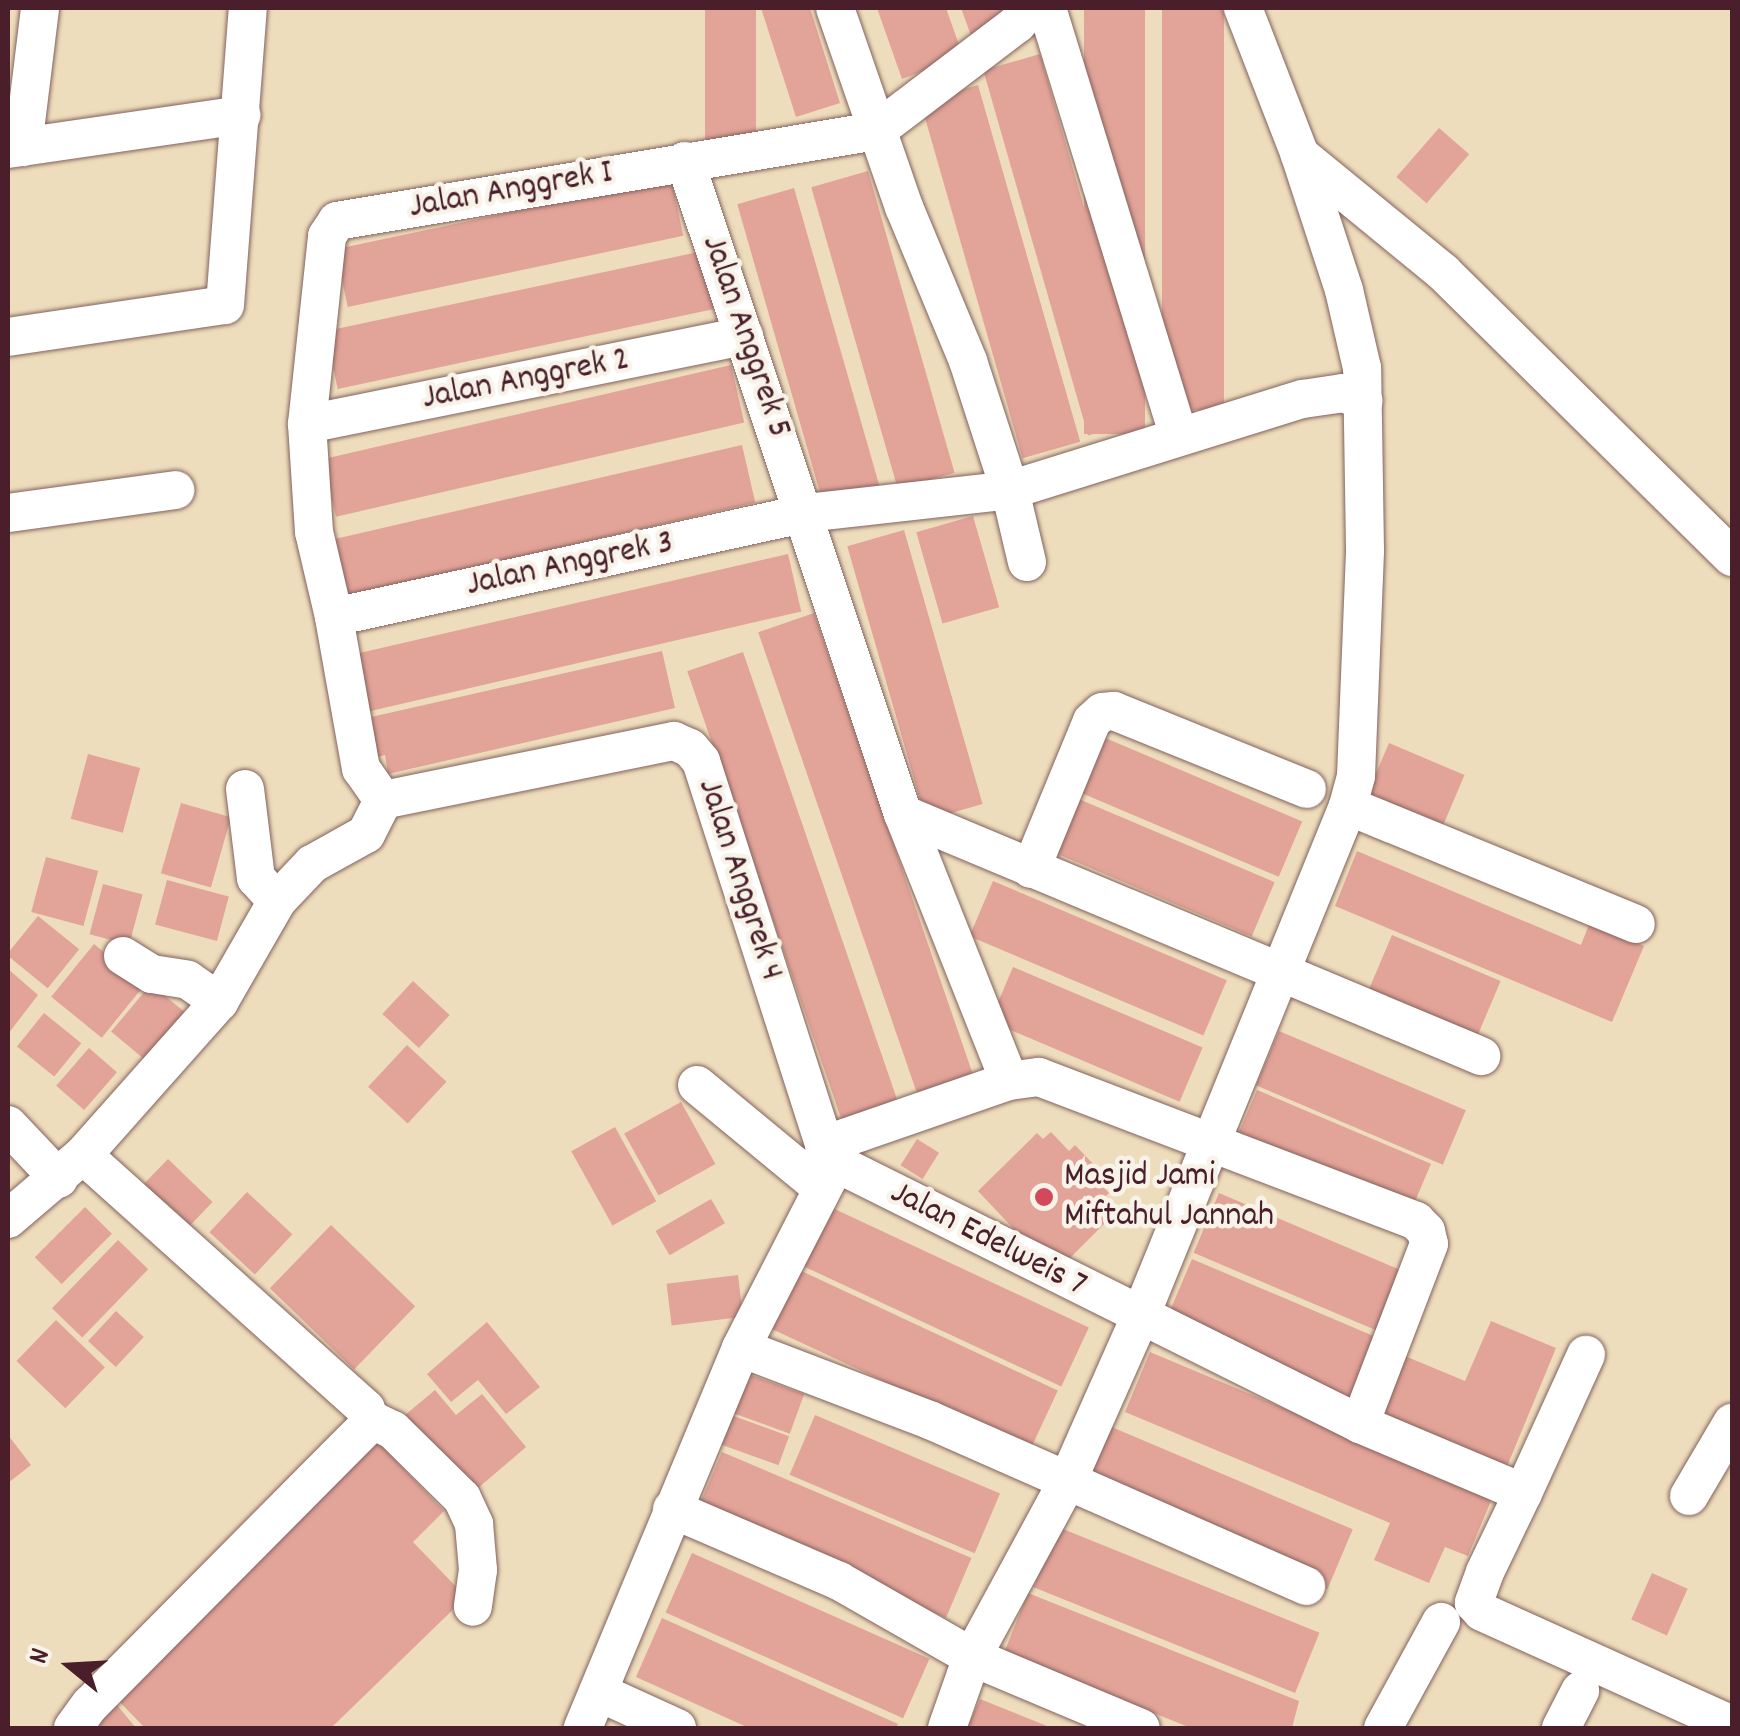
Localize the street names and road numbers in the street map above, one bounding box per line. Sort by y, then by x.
street label: Jalan Anggrek I [406,152,616,230]
street label: Jalan Anggrek 5 [691,230,799,444]
street label: Jalan Anggrek 2 [419,339,633,421]
street label: Jalan Anggrek 3 [463,523,677,607]
street label: Jalan Anggrek 4 [687,774,791,986]
street label: Jalan Edelweis 7 [883,1173,1093,1307]

